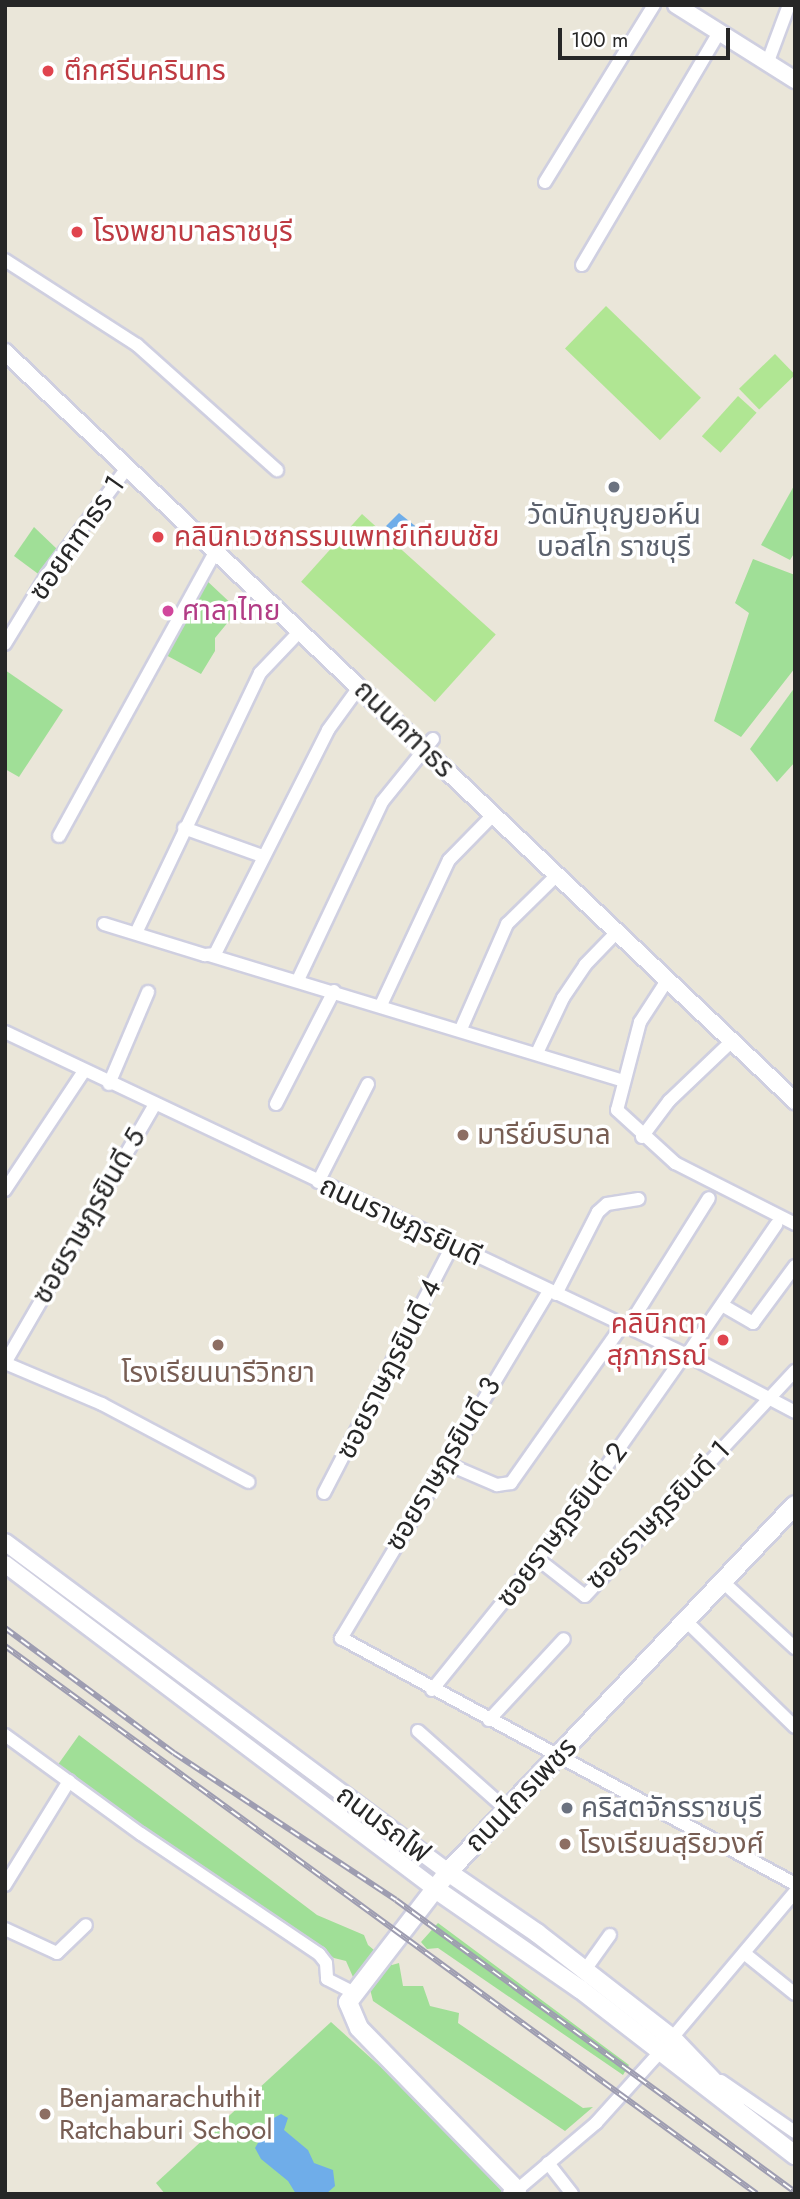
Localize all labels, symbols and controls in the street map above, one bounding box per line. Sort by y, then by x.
scale bar [562,14,734,58]
text: 100 m [571,25,628,55]
place label: ตึกศรีนครินทร [64,54,226,88]
marker: ตึกศรีนครินทร [38,61,58,81]
place label: โรงพยาบาลราชบุรี [93,215,293,249]
marker: โรงพยาบาลราชบุรี [67,222,87,242]
street label: ซอยคฑาธร 1 [22,469,132,607]
marker: วัดนักบุญยอห์น บอสโก ราชบุรี [606,479,622,495]
place label: วัดนักบุญยอห์น บอสโก ราชบุรี [527,498,701,564]
place label: คลินิกเวชกรรมแพทย์เทียนชัย [174,520,499,554]
marker: คลินิกเวชกรรมแพทย์เทียนชัย [148,527,168,547]
place label: ศาลาไทย [182,594,281,628]
marker: ศาลาไทย [160,603,176,619]
street label: ถนนคฑาธร [347,673,461,785]
place label: มารีย์บริบาล [477,1118,611,1152]
street label: ซอยราษฎรยินดี 5 [25,1122,153,1310]
marker: มารีย์บริบาล [455,1127,471,1143]
street label: ถนนราษฎรยินดี [314,1169,488,1273]
street label: ซอยราษฎรยินดี 4 [329,1273,449,1465]
place label: คลินิกตา สุภาภรณ์ [607,1307,707,1373]
marker: คลินิกตา สุภาภรณ์ [713,1330,733,1350]
marker: โรงเรียนนารีวิทยา [210,1337,226,1353]
place label: โรงเรียนนารีวิทยา [121,1356,315,1390]
street label: ซอยราษฎรยินดี 3 [378,1371,508,1557]
street label: ซอยราษฎรยินดี 1 [579,1434,737,1596]
street label: ซอยราษฎรยินดี 2 [489,1436,635,1614]
street label: ถนนไกรเพชร [458,1731,584,1859]
street label: ถนนรถไฟ [329,1778,437,1870]
place label: คริสตจักรราชบุรี [581,1791,762,1825]
marker: คริสตจักรราชบุรี [559,1800,575,1816]
place label: โรงเรียนสุริยวงศ์ [579,1827,764,1861]
marker: โรงเรียนสุริยวงศ์ [557,1836,573,1852]
place label: Benjamarachuthit Ratchaburi School [59,2081,273,2147]
marker: Benjamarachuthit Ratchaburi School [37,2106,53,2122]

